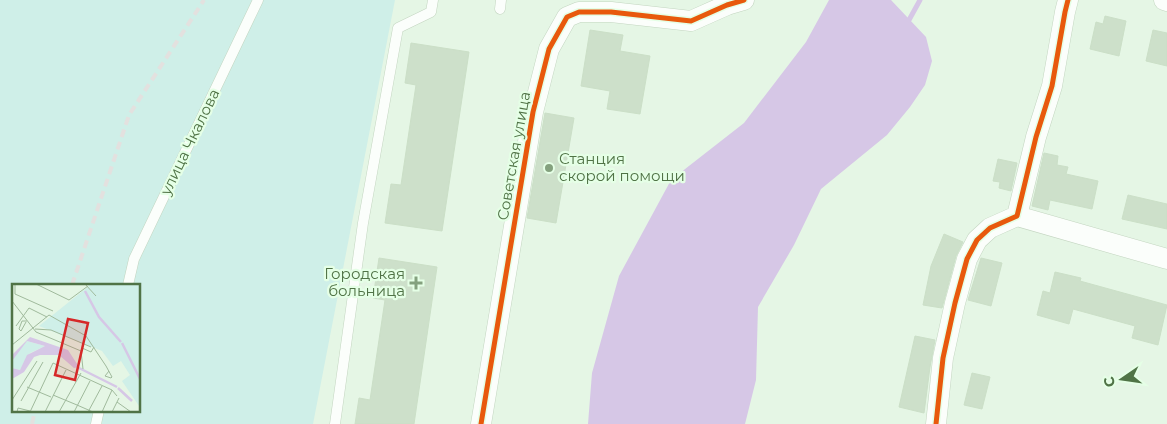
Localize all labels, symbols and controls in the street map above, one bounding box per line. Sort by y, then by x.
street label: улица Чкалова [155,86,223,199]
street label: Советская улица [493,90,534,222]
place label: Станция скорой помощи [559,149,685,185]
marker: Станция скорой помощи [543,162,555,174]
place label: Городская больница [324,264,405,300]
marker: Городская больница [409,276,423,290]
inset map [12,284,140,412]
north arrow [1097,354,1147,404]
text: С [1099,375,1119,389]

